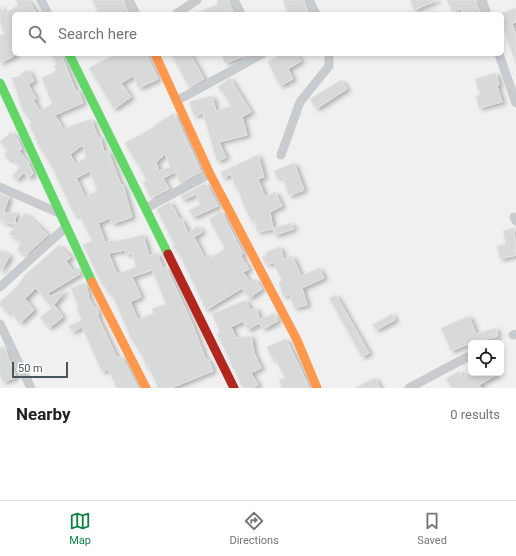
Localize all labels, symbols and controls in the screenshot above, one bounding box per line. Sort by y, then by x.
search box [12,12,504,56]
icon: search [26,23,48,45]
text: Search here [58,25,137,43]
map controls [468,340,504,376]
button: locate [468,340,504,376]
scale bar [12,360,68,379]
text: 50 m [18,362,43,375]
text: Nearby [16,404,71,424]
text: 0 results [450,407,500,422]
tab: Map [69,510,91,547]
tab: Directions [229,510,279,547]
tab: Saved [417,510,447,547]

